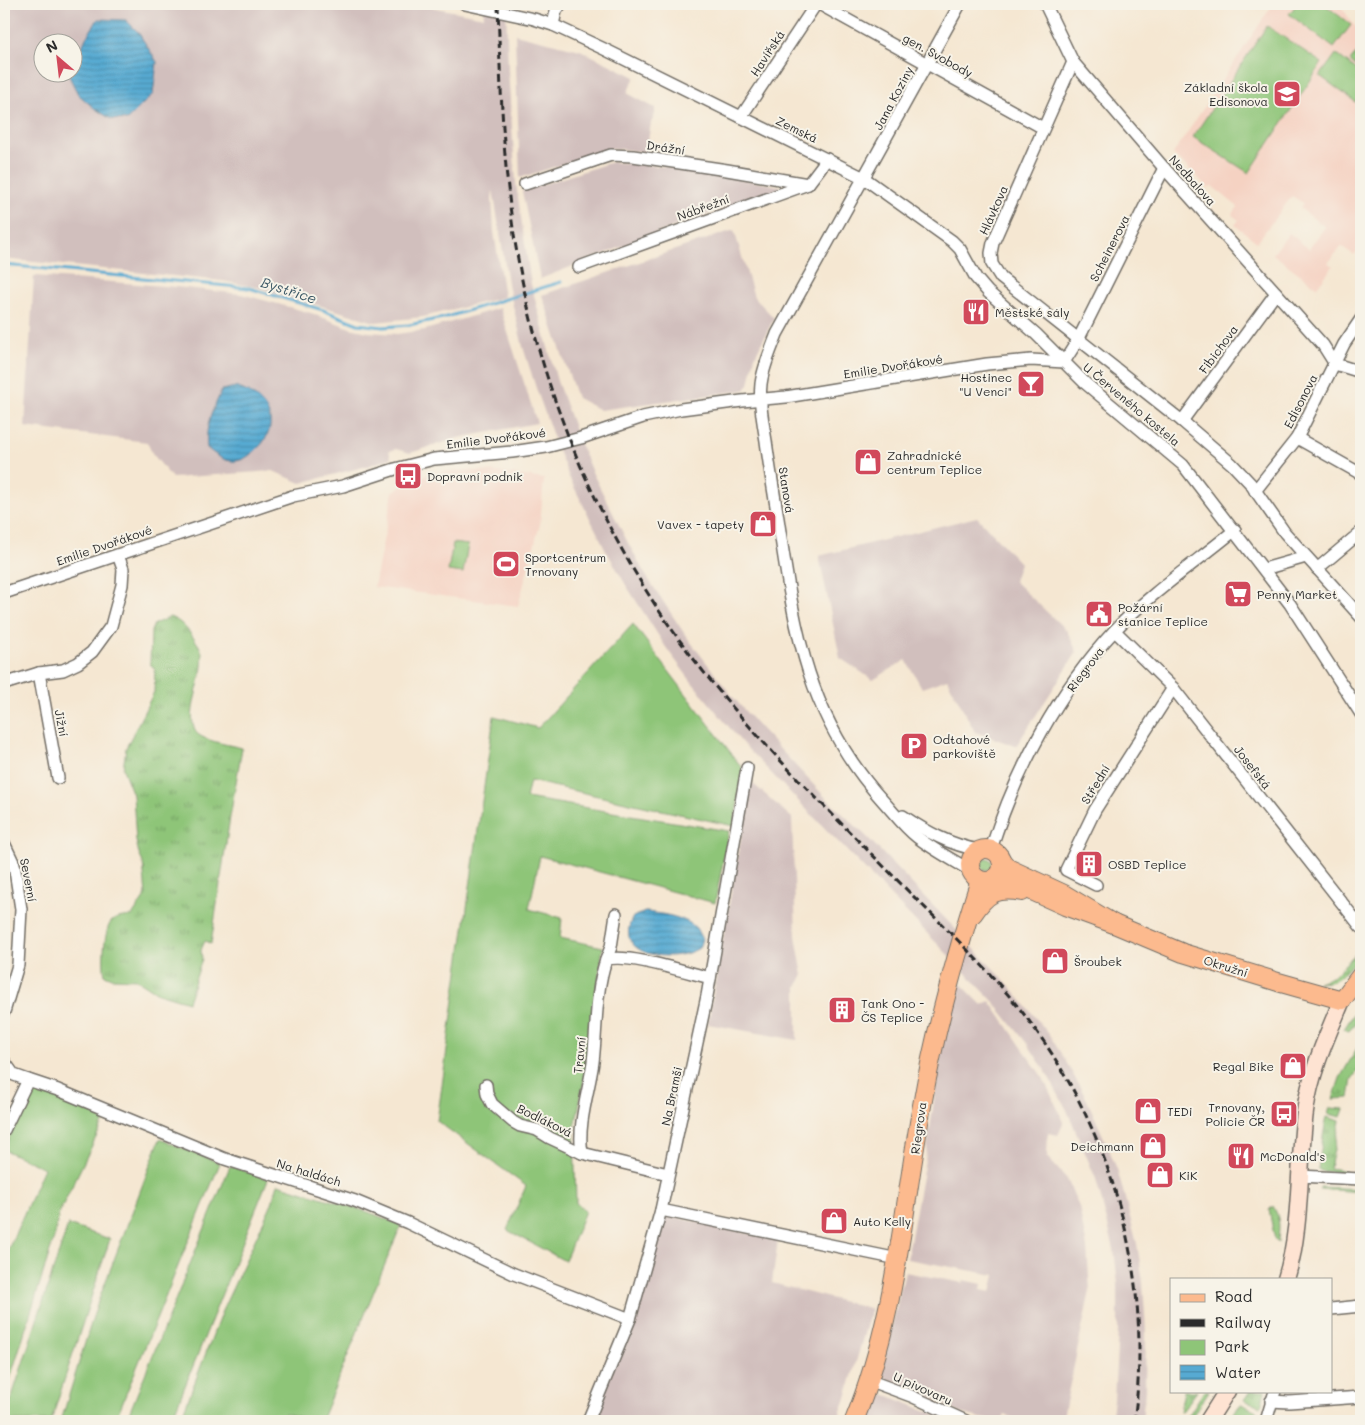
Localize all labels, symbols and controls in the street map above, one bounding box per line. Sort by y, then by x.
street label: Havířská [746,27,788,79]
street label: gen. Svobody [900,29,976,81]
north arrow [32,32,82,82]
text: N [43,35,61,57]
street label: Jana Koziny [870,63,916,133]
place label: Základní škola Edisonova [1184,79,1268,109]
school or university icon: Základní škola Edisonova [1272,79,1302,109]
street label: Zemská [773,112,821,146]
street label: Drážní [646,136,687,158]
street label: Nedbalova [1166,151,1220,209]
street label: Hlávkova [975,183,1011,237]
street label: Nábřežní [675,190,732,224]
street label: Scheinerova [1085,212,1133,284]
water label: Bystřice [259,272,319,308]
restaurant icon: Městské sály [961,297,991,327]
place label: Městské sály [995,304,1069,320]
street label: Fibichova [1195,321,1241,377]
street label: Emilie Dvořákové [842,350,944,382]
street label: U Červeného kostela [1080,359,1184,449]
place label: Hostinec "U Venci" [959,369,1012,399]
bar icon: Hostinec "U Venci" [1016,369,1046,399]
street label: Edisonova [1280,371,1320,431]
street label: Emilie Dvořákové [445,424,547,452]
shop icon: Zahradnické centrum Teplice [853,447,883,477]
place label: Zahradnické centrum Teplice [887,447,982,477]
bus stop icon: Dopravní podnik [393,461,423,491]
street label: Stanová [775,466,799,514]
place label: Dopravní podnik [427,468,523,484]
shop icon: Vavex - tapety [748,509,778,539]
place label: Vavex - tapety [657,516,744,532]
street label: Emilie Dvořákové [54,521,154,569]
sports icon: Sportcentrum Trnovany [491,549,521,579]
place label: Sportcentrum Trnovany [525,549,606,579]
supermarket icon: Penny Market [1223,579,1253,609]
place label: Penny Market [1257,586,1337,602]
public building icon: Požární stanice Teplice [1084,599,1114,629]
place label: Požární stanice Teplice [1118,599,1208,629]
street label: Riegrova [1063,643,1107,695]
street label: Jižní [52,708,73,738]
parking icon: Odtahové parkoviště [899,731,929,761]
place label: Odtahové parkoviště [933,731,996,761]
street label: Josefská [1231,742,1275,792]
street label: Střední [1077,761,1113,807]
building icon: OSBD Teplice [1074,849,1104,879]
place label: OSBD Teplice [1108,856,1186,872]
street label: Severní [17,857,41,904]
shop icon: Šroubek [1040,946,1070,976]
street label: Okružní [1202,952,1250,980]
place label: Šroubek [1074,953,1122,969]
building icon: Tank Ono - ČS Teplice [827,995,857,1025]
place label: Tank Ono - ČS Teplice [861,995,924,1025]
street label: Travní [569,1036,589,1074]
shop icon: Regal Bike [1278,1051,1308,1081]
place label: Regal Bike [1213,1058,1274,1074]
street label: Na Bramši [657,1065,685,1127]
shop icon: TEDi [1133,1096,1163,1126]
place label: Trnovany, Policie ČR [1206,1099,1265,1129]
bus stop icon: Trnovany, Policie ČR [1269,1099,1299,1129]
street label: Bodláková [515,1100,575,1140]
street label: Riegrova [906,1101,930,1155]
place label: TEDi [1167,1103,1192,1119]
shop icon: Deichmann [1138,1131,1168,1161]
place label: Deichmann [1070,1138,1134,1154]
restaurant icon: McDonald's [1226,1141,1256,1171]
place label: McDonald's [1260,1148,1325,1164]
street label: Na haldách [275,1155,343,1189]
shop icon: KiK [1145,1160,1175,1190]
place label: KiK [1179,1167,1198,1183]
shop icon: Auto Kelly [819,1206,849,1236]
place label: Auto Kelly [853,1213,911,1229]
legend [1170,1278,1332,1392]
text: Road [1215,1286,1252,1306]
text: Railway [1215,1312,1271,1332]
text: Park [1215,1336,1249,1356]
text: Water [1215,1362,1261,1382]
street label: U pivovaru [891,1368,955,1408]

